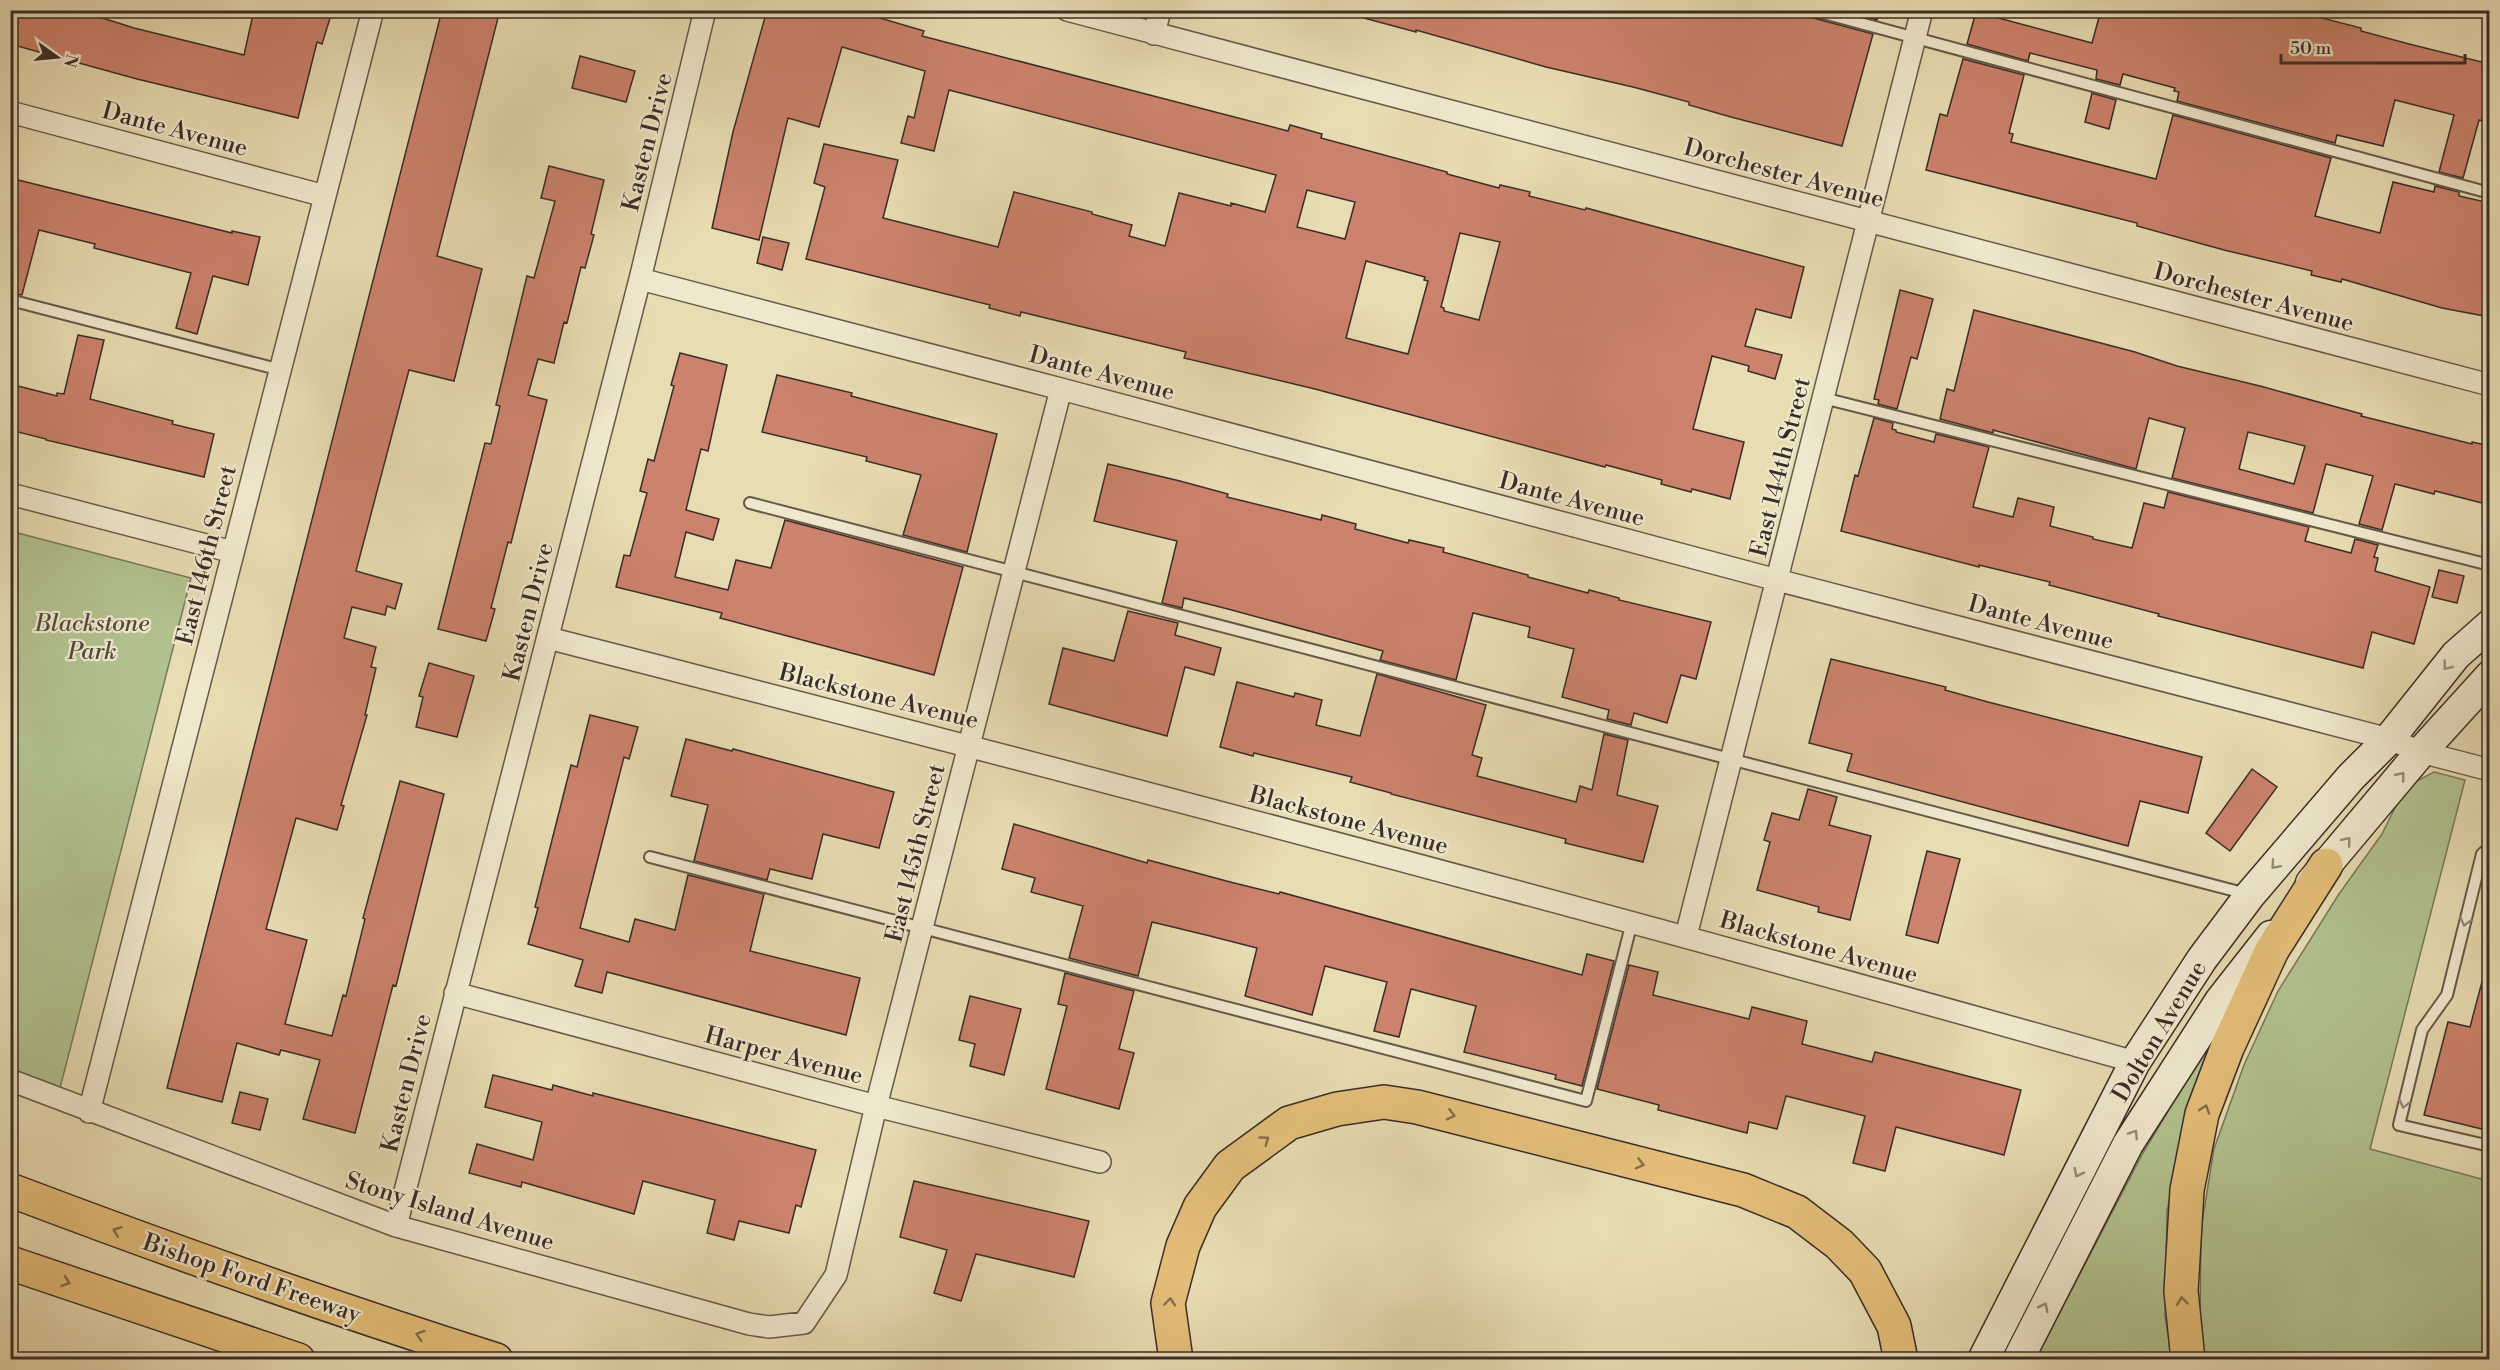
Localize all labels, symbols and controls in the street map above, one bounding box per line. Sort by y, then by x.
north arrow [27,27,87,87]
scale bar [2281,27,2466,65]
text: 50 m [2290,37,2332,60]
text: N [59,52,82,70]
street label: Kasten Drive [616,70,680,215]
street label: Dante Avenue [99,96,251,164]
street label: Dorchester Avenue [1680,133,1887,215]
street label: Dorchester Avenue [2150,257,2357,339]
street label: Dante Avenue [1026,340,1178,408]
street label: East 144th Street [1744,374,1818,560]
street label: East 146th Street [170,462,244,648]
street label: Dante Avenue [1496,466,1648,534]
street label: Kasten Drive [497,540,561,685]
street label: Dante Avenue [1965,589,2117,657]
park label: Blackstone Park [34,609,149,667]
street label: Blackstone Avenue [775,657,982,736]
one-way arrow [2444,659,2455,670]
street label: East 145th Street [879,760,953,946]
one-way arrow [2394,772,2405,783]
street label: Blackstone Avenue [1245,780,1451,862]
one-way arrow [2339,837,2350,848]
one-way arrow [2272,858,2283,869]
street label: Blackstone Avenue [1715,905,1921,991]
one-way arrow [2460,917,2473,927]
street label: Dolton Avenue [2106,956,2214,1108]
street label: Kasten Drive [375,1011,439,1156]
street label: Harper Avenue [701,1020,866,1092]
one-way arrow [2398,1099,2411,1109]
one-way arrow [2197,1104,2210,1115]
one-way arrow [1446,1108,1456,1121]
one-way arrow [2127,1130,2138,1141]
one-way arrow [1259,1136,1270,1147]
one-way arrow [1635,1156,1645,1169]
street label: Stony Island Avenue [342,1166,558,1258]
one-way arrow [2074,1167,2085,1178]
one-way arrow [112,1225,123,1238]
street label: Bishop Ford Freeway [138,1227,365,1330]
one-way arrow [60,1275,71,1288]
one-way arrow [1163,1297,1176,1307]
one-way arrow [2176,1297,2189,1306]
one-way arrow [2037,1303,2049,1314]
one-way arrow [415,1330,426,1343]

